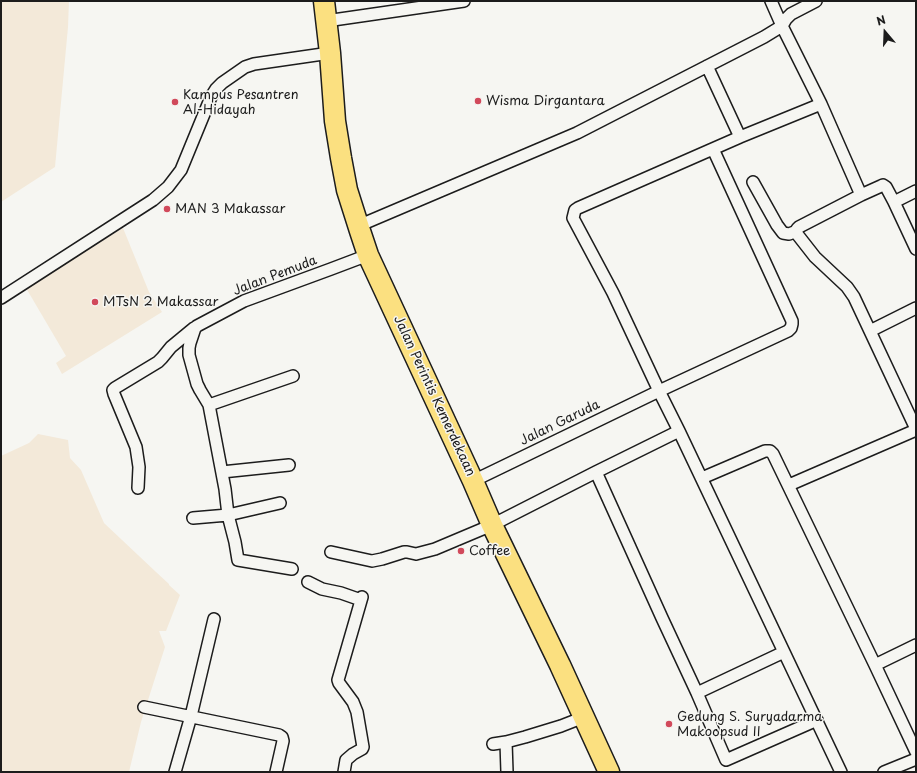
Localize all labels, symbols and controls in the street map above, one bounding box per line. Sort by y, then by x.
text: N [874,11,888,30]
north arrow [865,12,905,52]
place label: Kampus Pesantren Al-Hidayah [183,87,298,118]
place label: Wisma Dirgantara [486,93,605,109]
marker: Wisma Dirgantara [473,96,483,106]
marker: Kampus Pesantren Al-Hidayah [170,97,180,107]
place label: MAN 3 Makassar [175,201,285,217]
marker: MAN 3 Makassar [162,204,172,214]
street label: Jalan Pemuda [231,253,319,299]
place label: MTsN 2 Makassar [103,294,218,310]
marker: MTsN 2 Makassar [90,297,100,307]
street label: Jalan Perintis Kemerdekaan [390,313,478,479]
street label: Jalan Garuda [518,397,602,449]
place label: Coffee [469,543,510,559]
marker: Coffee [456,546,466,556]
place label: Gedung S. Suryadarma Makoopsud II [677,709,822,740]
marker: Gedung S. Suryadarma Makoopsud II [664,719,674,729]

